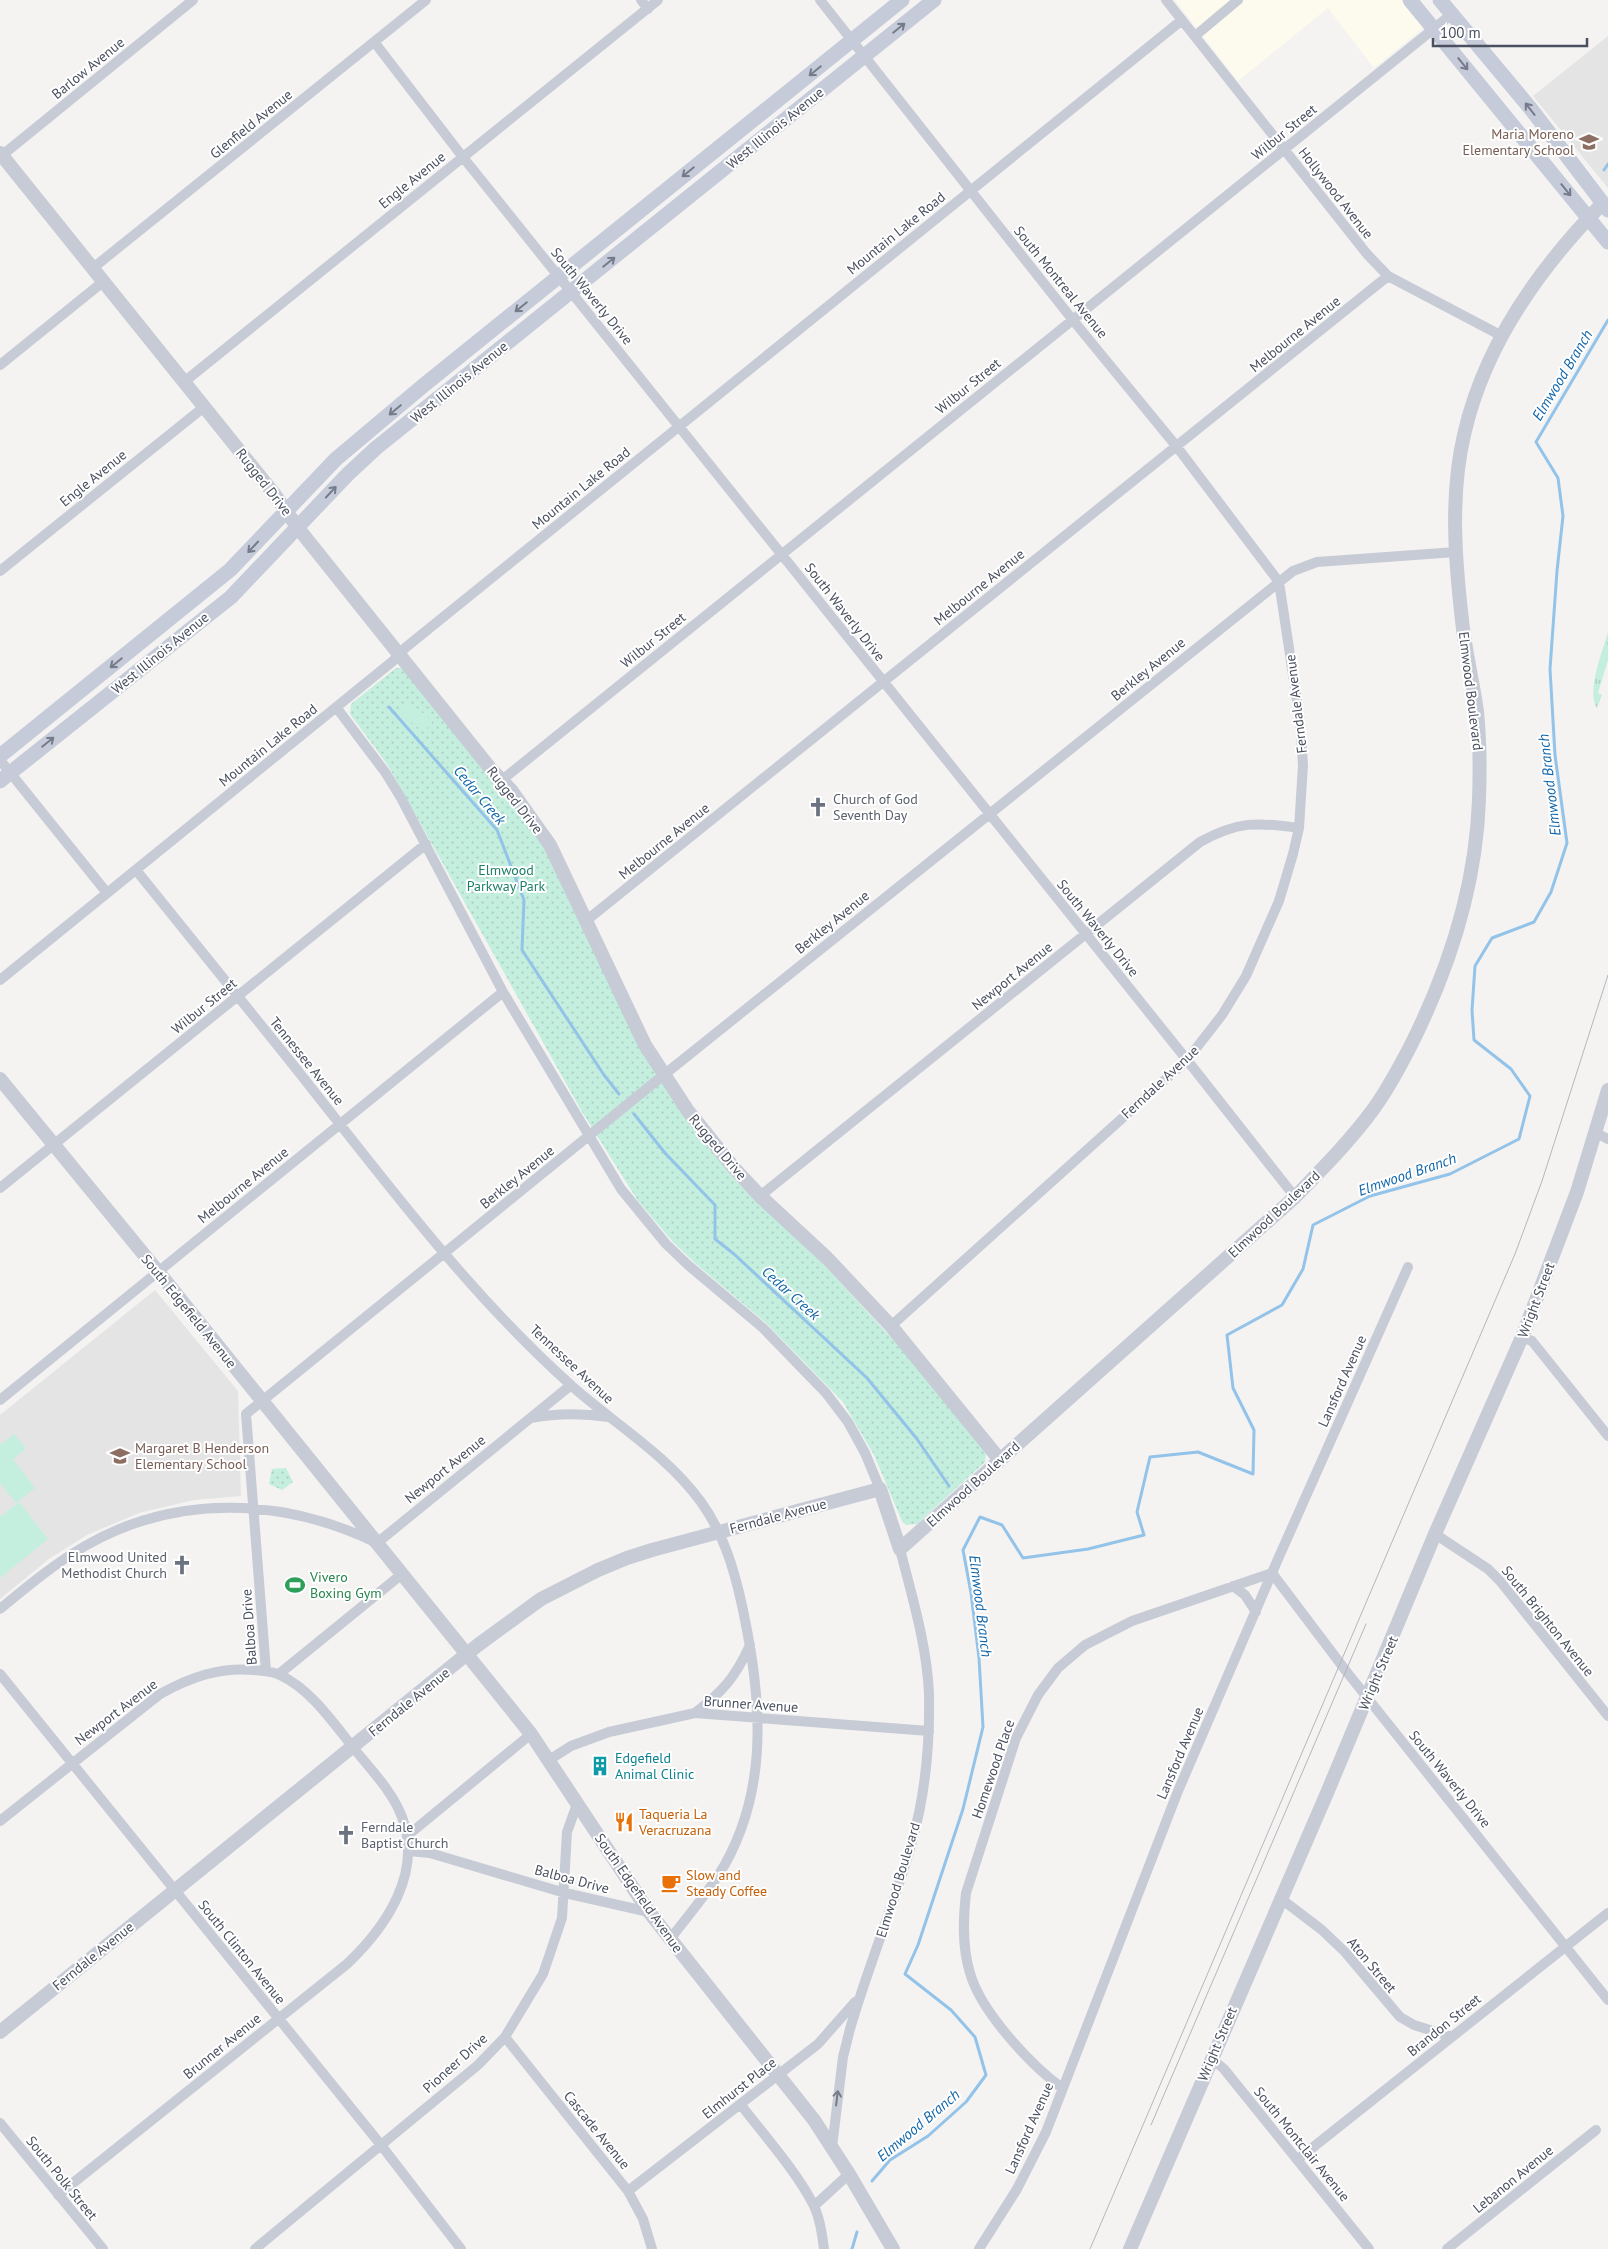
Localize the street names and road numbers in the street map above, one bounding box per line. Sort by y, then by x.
street label: Barlow Avenue [48,33,128,103]
street label: West Illinois Avenue [723,83,827,173]
street label: Glenfield Avenue [206,85,296,163]
street label: Wilbur Street [1248,100,1320,164]
street label: Hollywood Avenue [1295,144,1377,242]
street label: Engle Avenue [375,148,449,212]
street label: Mountain Lake Road [843,188,949,278]
street label: South Montreal Avenue [1010,222,1112,342]
street label: South Waverly Drive [547,244,637,348]
street label: Melbourne Avenue [1246,292,1344,376]
street label: West Illinois Avenue [407,337,511,427]
street label: Wilbur Street [932,354,1004,418]
street label: Mountain Lake Road [528,443,634,533]
street label: Rugged Drive [232,445,296,519]
street label: Engle Avenue [56,446,130,510]
street label: Melbourne Avenue [930,545,1028,629]
street label: South Waverly Drive [801,559,889,665]
street label: West Illinois Avenue [108,608,212,698]
street label: Wilbur Street [617,608,689,672]
street label: Elmwood Boulevard [1455,631,1487,751]
street label: Berkley Avenue [1107,633,1189,705]
street label: Ferndale Avenue [1281,654,1311,754]
street label: Mountain Lake Road [215,700,321,790]
street label: Rugged Drive [483,763,547,837]
street label: Melbourne Avenue [615,799,713,883]
street label: South Waverly Drive [1053,876,1143,980]
street label: Berkley Avenue [791,886,873,958]
street label: Newport Avenue [968,938,1056,1014]
street label: Wilbur Street [168,974,240,1038]
street label: Tennessee Avenue [266,1013,348,1109]
street label: Ferndale Avenue [1117,1041,1203,1123]
street label: Rugged Drive [685,1110,751,1184]
street label: Berkley Avenue [476,1141,558,1213]
street label: Melbourne Avenue [194,1143,292,1227]
street label: Elmwood Boulevard [1224,1167,1324,1261]
street label: South Edgefield Avenue [137,1250,241,1372]
street label: Wright Street [1513,1260,1559,1340]
street label: Tennessee Avenue [526,1320,618,1408]
street label: Lansford Avenue [1314,1332,1370,1430]
street label: Newport Avenue [401,1431,489,1507]
street label: Elmwood Boulevard [923,1437,1023,1531]
street label: Ferndale Avenue [728,1494,828,1538]
street label: South Brighton Avenue [1498,1562,1598,1680]
street label: Balboa Drive [237,1588,261,1666]
street label: Wright Street [1354,1633,1402,1713]
street label: Ferndale Avenue [365,1664,453,1740]
street label: Newport Avenue [71,1675,161,1749]
street label: Brunner Avenue [703,1692,799,1716]
street label: Lansford Avenue [1152,1704,1208,1802]
street label: Homewood Place [968,1717,1018,1821]
street label: South Waverly Drive [1405,1727,1495,1831]
street label: Elmwood Boulevard [872,1820,924,1940]
street label: South Edgefield Avenue [591,1830,687,1956]
street label: Balboa Drive [533,1860,611,1898]
street label: South Clinton Avenue [194,1896,290,2008]
street label: Ferndale Avenue [49,1918,137,1994]
street label: Aton Street [1343,1933,1401,1997]
street label: Brandon Street [1403,1990,1485,2060]
street label: Wright Street [1193,2004,1241,2084]
street label: Brunner Avenue [180,2009,264,2083]
street label: Pioneer Drive [419,2029,491,2097]
street label: Elmhurst Place [698,2053,780,2123]
street label: Lansford Avenue [1001,2079,1057,2177]
street label: South Montclair Avenue [1250,2083,1354,2205]
street label: Cascade Avenue [560,2087,634,2173]
street label: South Polk Street [22,2132,102,2224]
street label: Lebanon Avenue [1469,2141,1557,2217]

